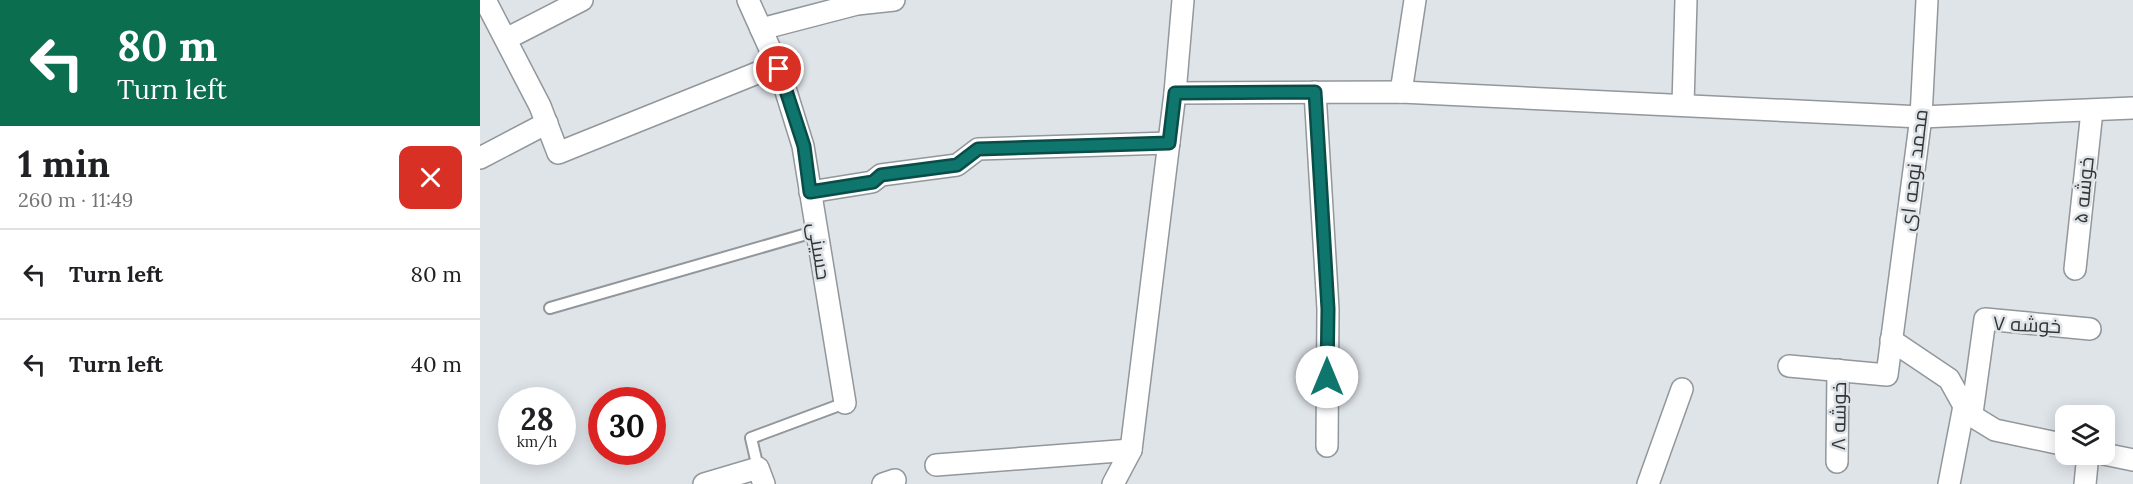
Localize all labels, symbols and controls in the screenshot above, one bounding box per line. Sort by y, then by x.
text: 80 m [117,19,217,73]
icon: left [18,24,96,102]
pin [753,43,804,94]
icon: arrive [762,52,795,85]
text: Turn left [117,72,227,106]
street label: محمد نوحه ای [1893,108,1934,232]
text: 1 min [18,141,110,187]
button: close [399,146,462,209]
street label: خوشه ۵ [2067,155,2099,225]
text: 260 m · 11:49 [18,187,133,212]
street label: حسینی [802,221,837,282]
icon: left [18,258,51,291]
text: Turn left [69,260,163,288]
text: 80 m [411,260,462,288]
street label: خوشه ۷ [1992,310,2062,338]
position arrow [1295,345,1359,409]
icon: left [18,348,51,381]
text: Turn left [69,350,163,378]
text: 40 m [411,350,462,378]
street label: خوشه ۸ [1825,382,1851,450]
speed limit sign: 30 [588,387,666,465]
text: 28 [520,400,554,438]
map controls [2055,405,2115,465]
button: layers [2055,405,2115,465]
text: km/h [517,432,557,451]

